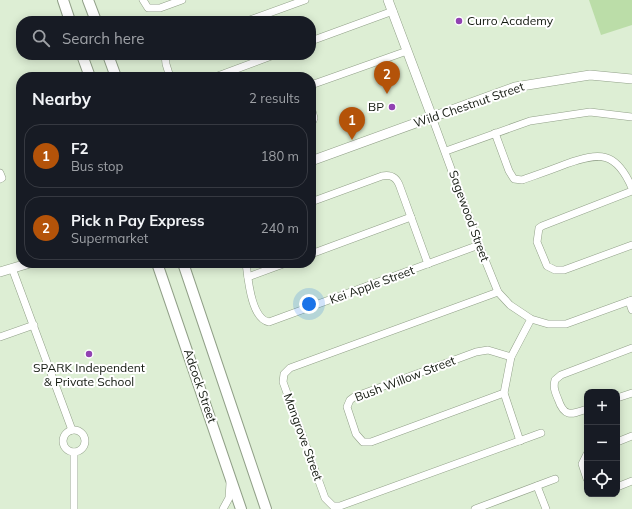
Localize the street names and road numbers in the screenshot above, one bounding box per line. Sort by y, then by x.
street label: Wild Chestnut Street [412,79,526,130]
street label: Sagewood Street [446,168,493,263]
street label: Kei Apple Street [327,262,416,307]
street label: Adcock Street [181,347,220,425]
street label: Bush Willow Street [352,352,457,405]
street label: Mangrove Street [281,391,326,483]

